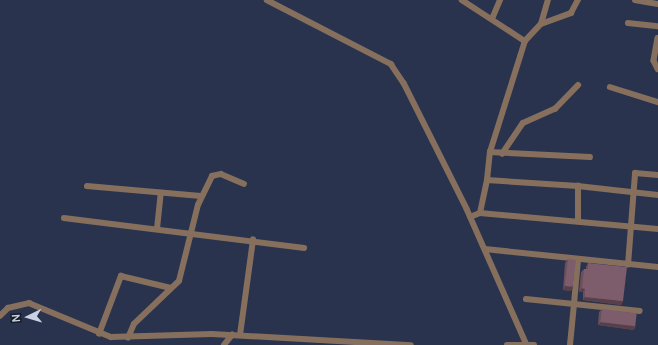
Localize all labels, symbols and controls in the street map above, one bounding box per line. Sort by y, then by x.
north arrow [8,297,48,337]
text: N [8,313,23,323]

